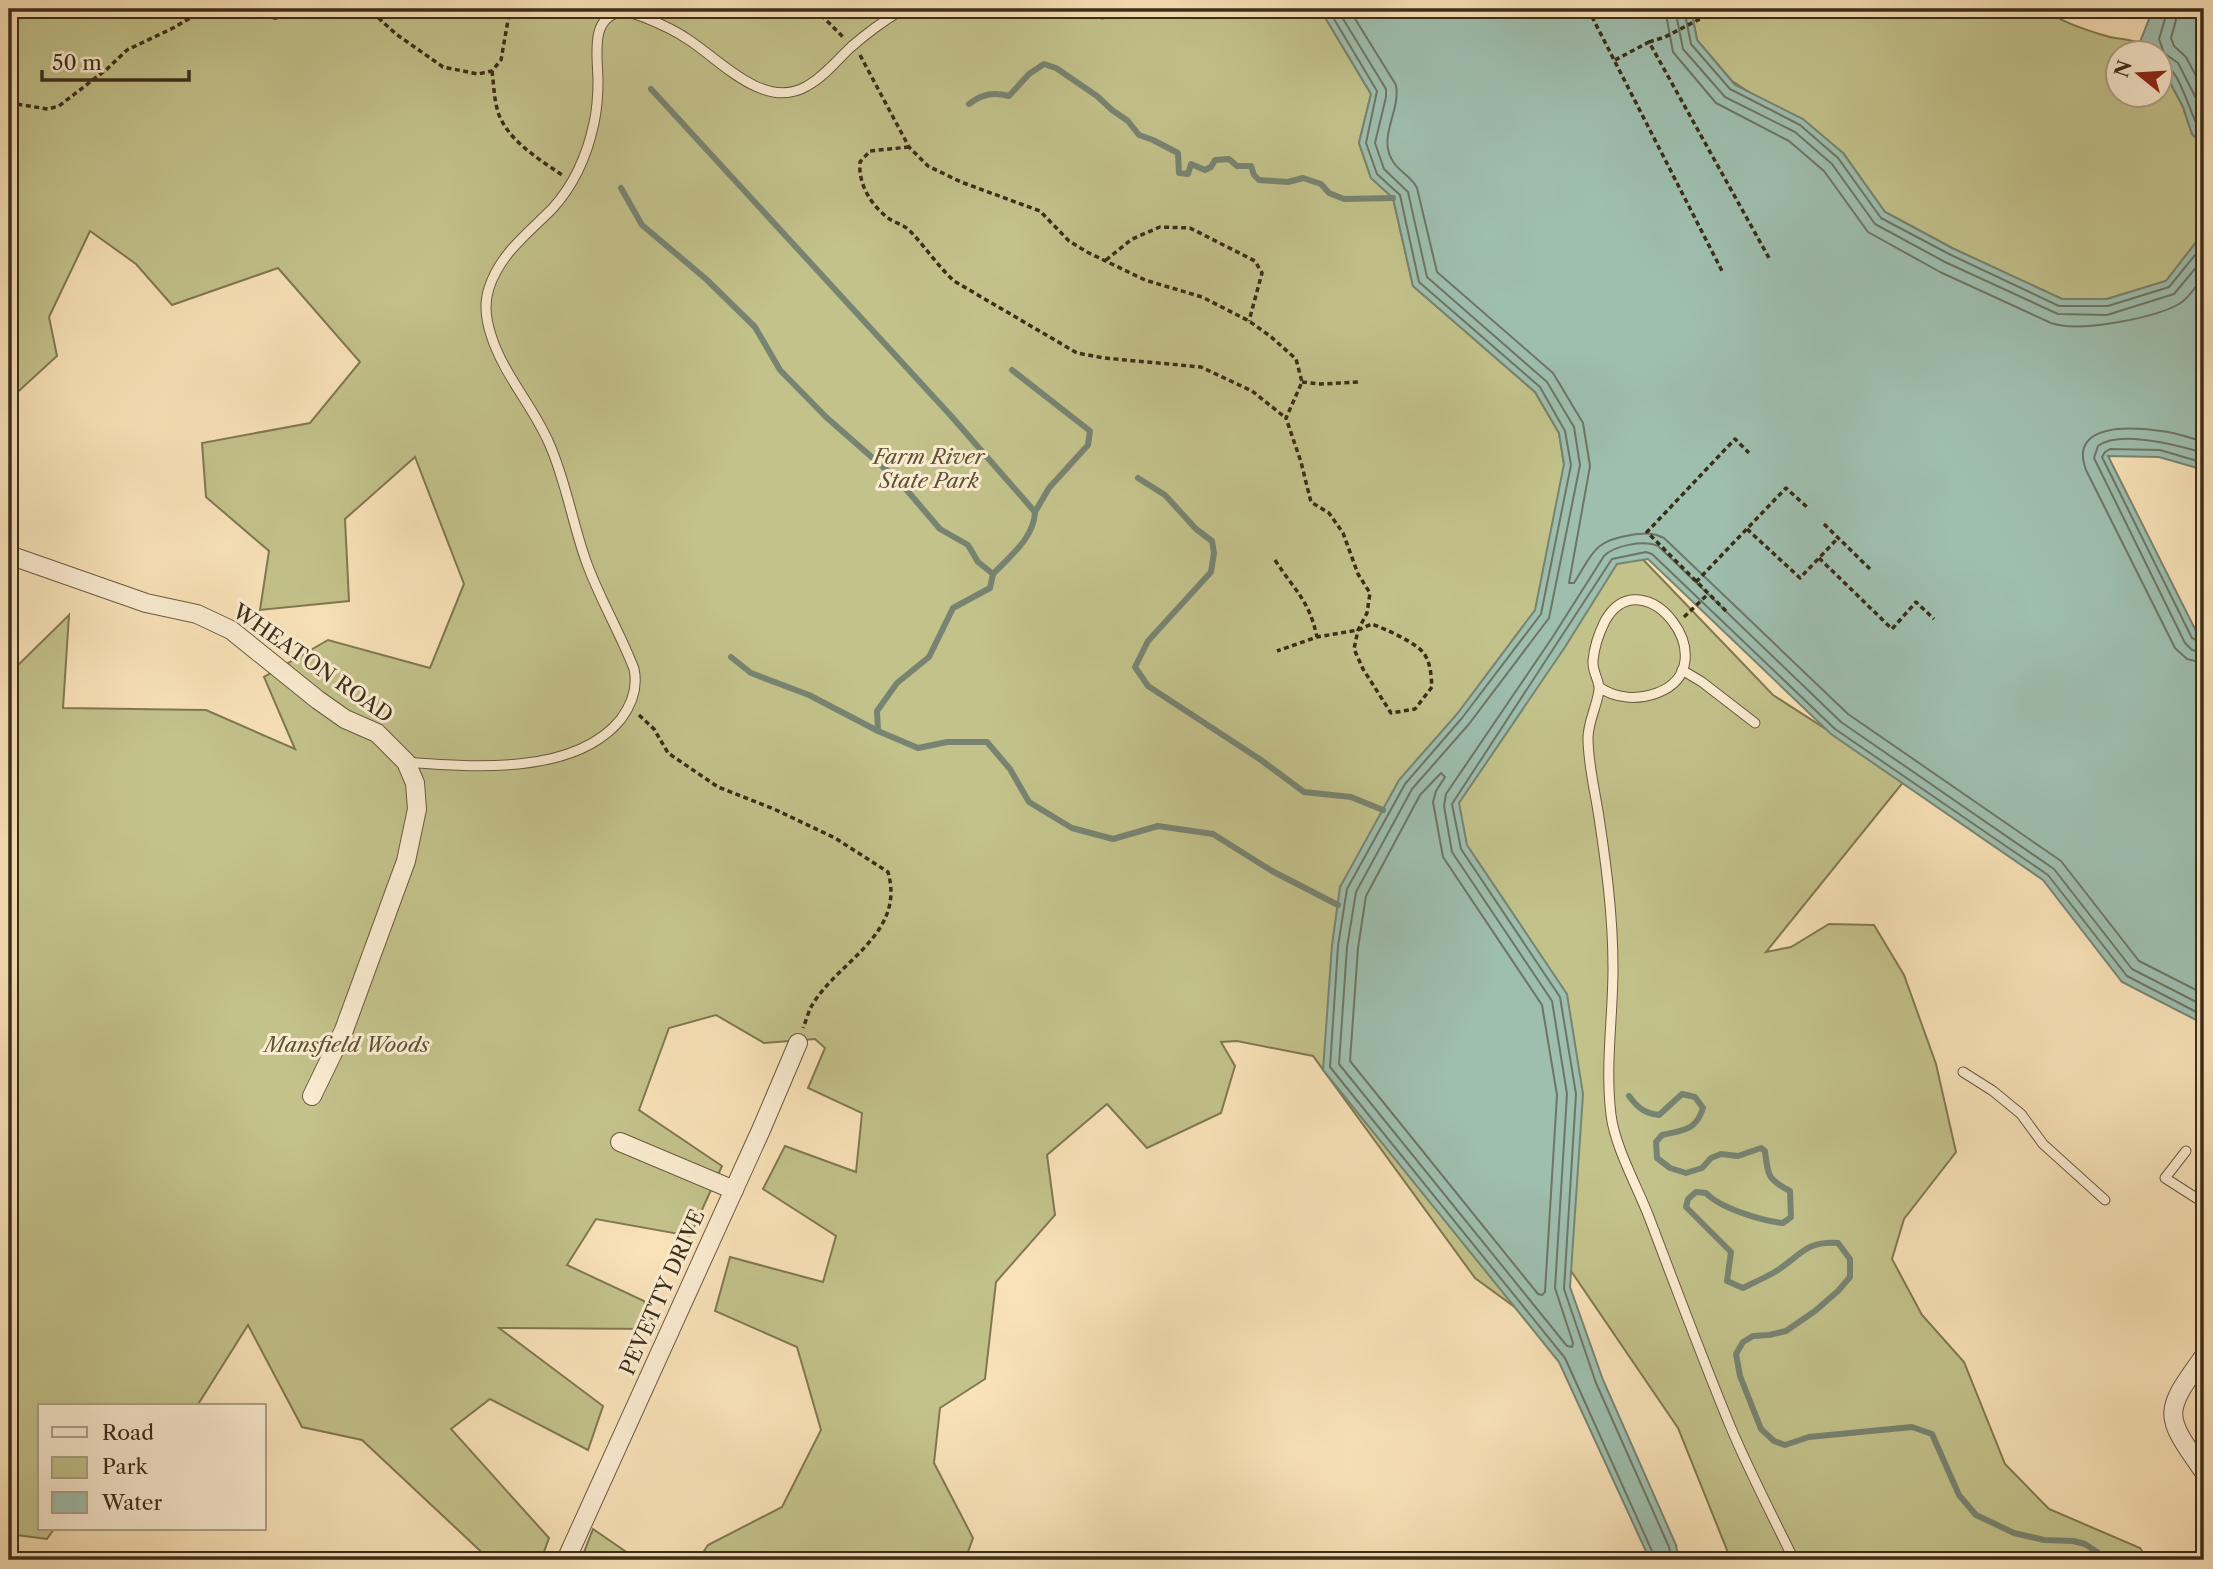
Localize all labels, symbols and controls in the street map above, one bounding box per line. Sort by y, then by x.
scale bar [42,38,189,82]
north arrow [2104,38,2174,108]
text: 50 m [52,50,102,75]
text: N [2110,57,2137,80]
park label: Farm River State Park [871,444,986,493]
street label: WHEATON ROAD [227,598,398,728]
park label: Mansfield Woods [261,1032,430,1057]
street label: PEVETTY DRIVE [614,1205,710,1379]
legend [38,1404,266,1530]
text: Road [102,1420,154,1445]
text: Park [102,1454,148,1479]
text: Water [101,1490,162,1515]

